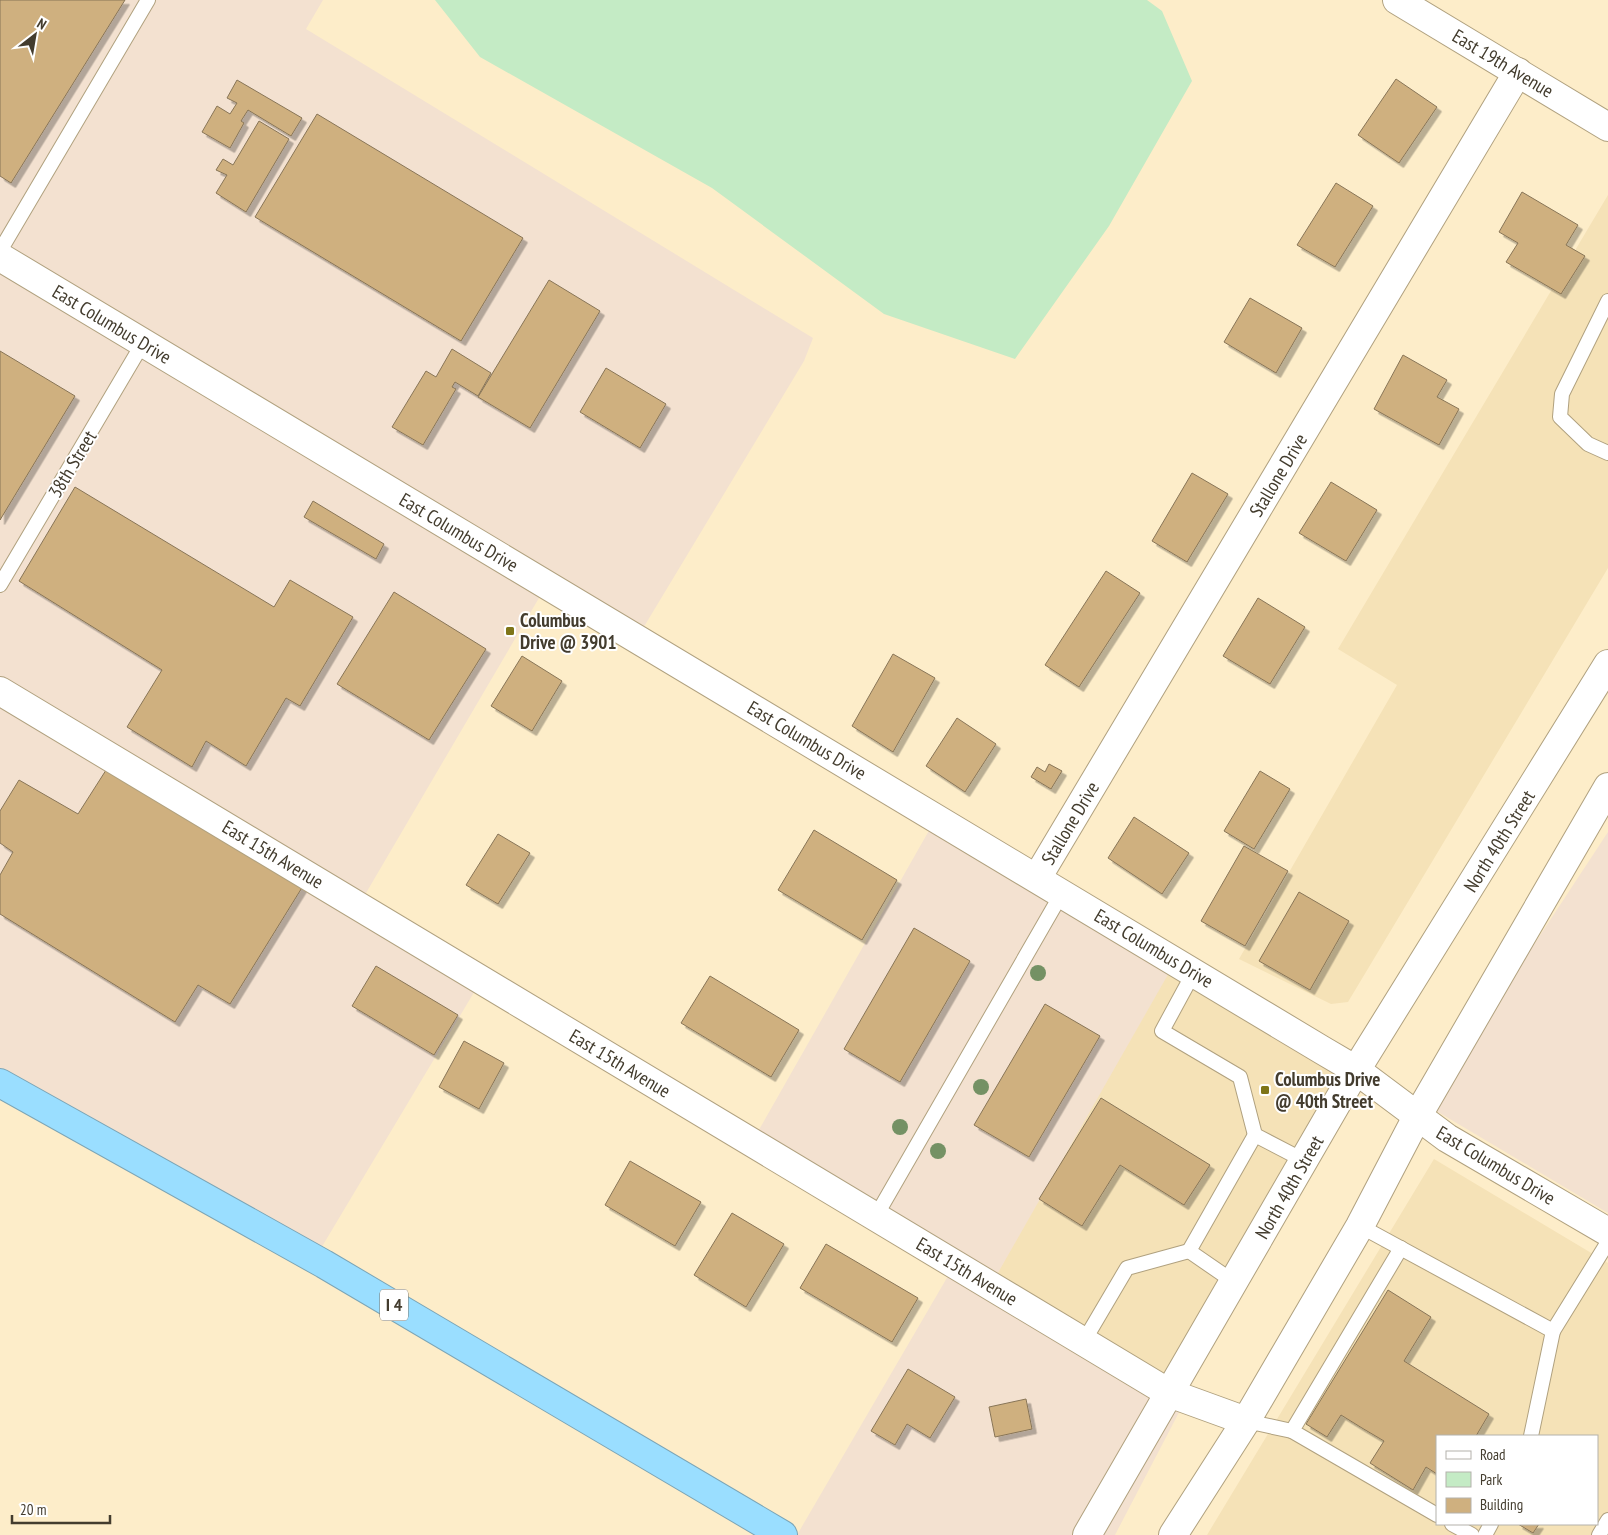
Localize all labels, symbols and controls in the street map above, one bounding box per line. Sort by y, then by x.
north arrow [10,10,60,60]
text: N [34,14,50,34]
street label: East 19th Avenue [1448,23,1558,103]
street label: East Columbus Drive [48,279,176,369]
street label: 38th Street [43,425,102,502]
street label: Stallone Drive [1244,429,1312,521]
street label: East Columbus Drive [395,487,523,577]
place label: Columbus Drive @ 3901 [520,608,616,654]
marker: Columbus Drive @ 3901 [504,625,516,637]
street label: East Columbus Drive [743,695,871,785]
street label: Stallone Drive [1036,777,1104,869]
street label: North 40th Street [1458,785,1540,896]
street label: East 15th Avenue [218,814,328,894]
street label: East Columbus Drive [1090,903,1218,993]
street label: East 15th Avenue [565,1023,675,1103]
place label: Columbus Drive @ 40th Street [1275,1067,1380,1113]
marker: Columbus Drive @ 40th Street [1259,1084,1271,1096]
street label: East Columbus Drive [1432,1120,1560,1210]
street label: North 40th Street [1250,1130,1329,1243]
street label: East 15th Avenue [912,1231,1022,1311]
road number: I 4 [380,1290,408,1320]
legend [1436,1435,1598,1525]
text: Road [1480,1445,1506,1464]
text: Park [1480,1470,1502,1489]
scale bar [12,1492,110,1524]
text: Building [1480,1495,1523,1514]
text: 20 m [20,1500,46,1519]

